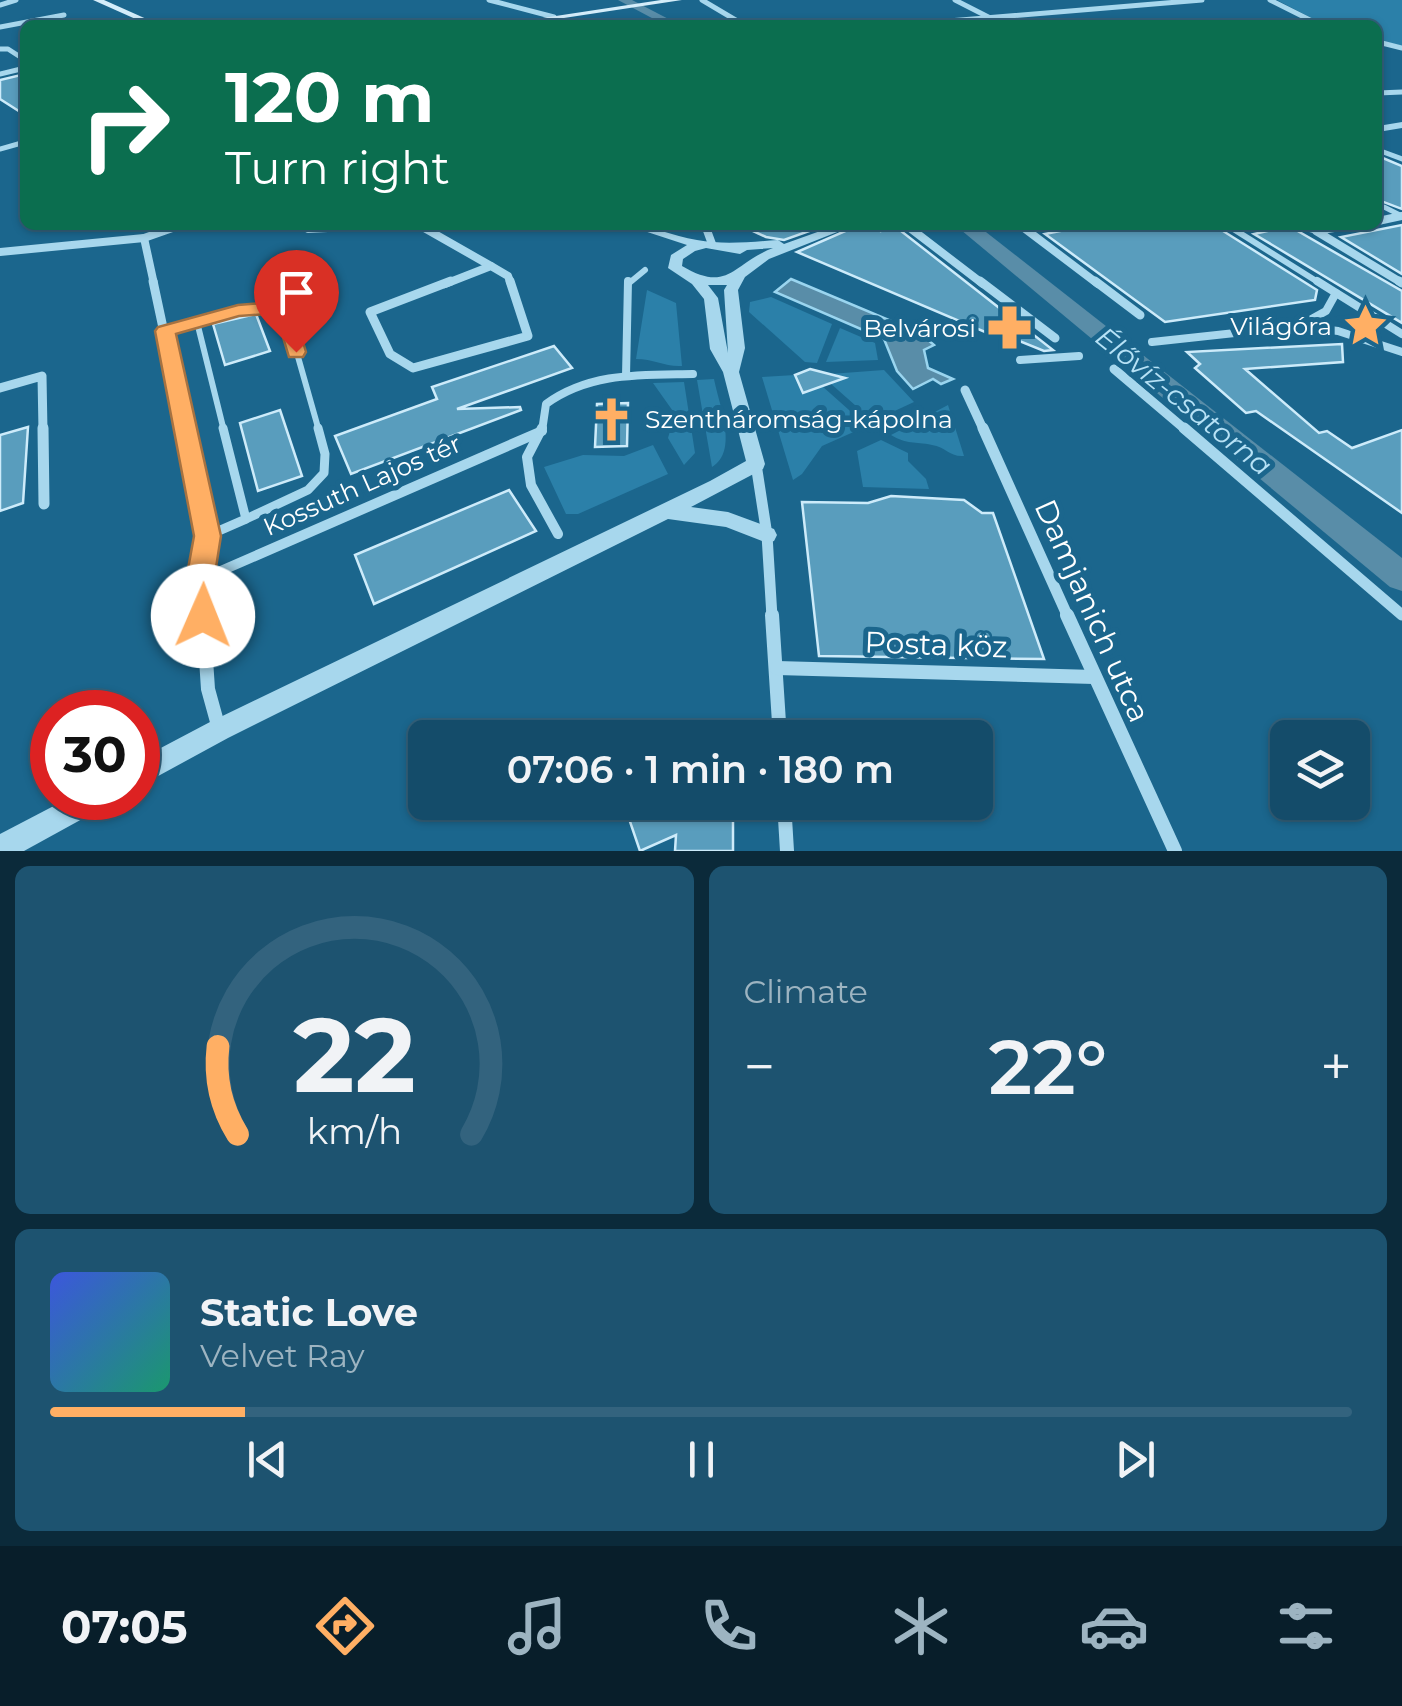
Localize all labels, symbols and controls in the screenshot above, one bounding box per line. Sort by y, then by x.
text: 120 m [225,54,435,140]
icon: right [60,60,190,190]
text: Turn right [225,140,450,195]
pin [254,250,339,353]
icon: arrive [269,265,324,320]
place icon: Világóra [1341,302,1389,350]
pharmacy icon: Belvárosi [985,304,1033,352]
place label: Világóra [1230,311,1332,341]
place label: Belvárosi [863,313,976,343]
water label: Élővíz-csatorna [1089,320,1279,482]
church icon: Szentháromság-kápolna [588,395,636,443]
place label: Szentháromság-kápolna [645,404,953,434]
street label: Kossuth Lajos tér [259,428,465,542]
street label: Damjanich utca [1027,494,1158,728]
position arrow [151,564,255,668]
street label: Posta köz [864,624,1008,665]
speed limit sign: 30 [30,690,160,820]
map controls [1270,720,1370,820]
button: layers [1270,720,1370,820]
text: 07:06 · 1 min · 180 m [507,746,894,793]
text: Climate [744,972,868,1011]
text: 22 [293,991,416,1118]
text: 22° [988,1021,1107,1113]
text: − [744,1033,775,1100]
text: + [1320,1033,1352,1100]
text: km/h [307,1109,402,1153]
text: Static Love [200,1289,418,1336]
text: Velvet Ray [200,1336,365,1375]
icon: previous [240,1432,295,1487]
icon: pause [674,1432,729,1487]
icon: next [1108,1432,1163,1487]
icon: directions [310,1591,380,1661]
icon: music [502,1591,572,1661]
icon: phone [694,1591,764,1661]
icon: climate [886,1591,956,1661]
icon: car [1079,1591,1149,1661]
icon: filters [1271,1591,1341,1661]
text: 07:05 [61,1599,188,1654]

